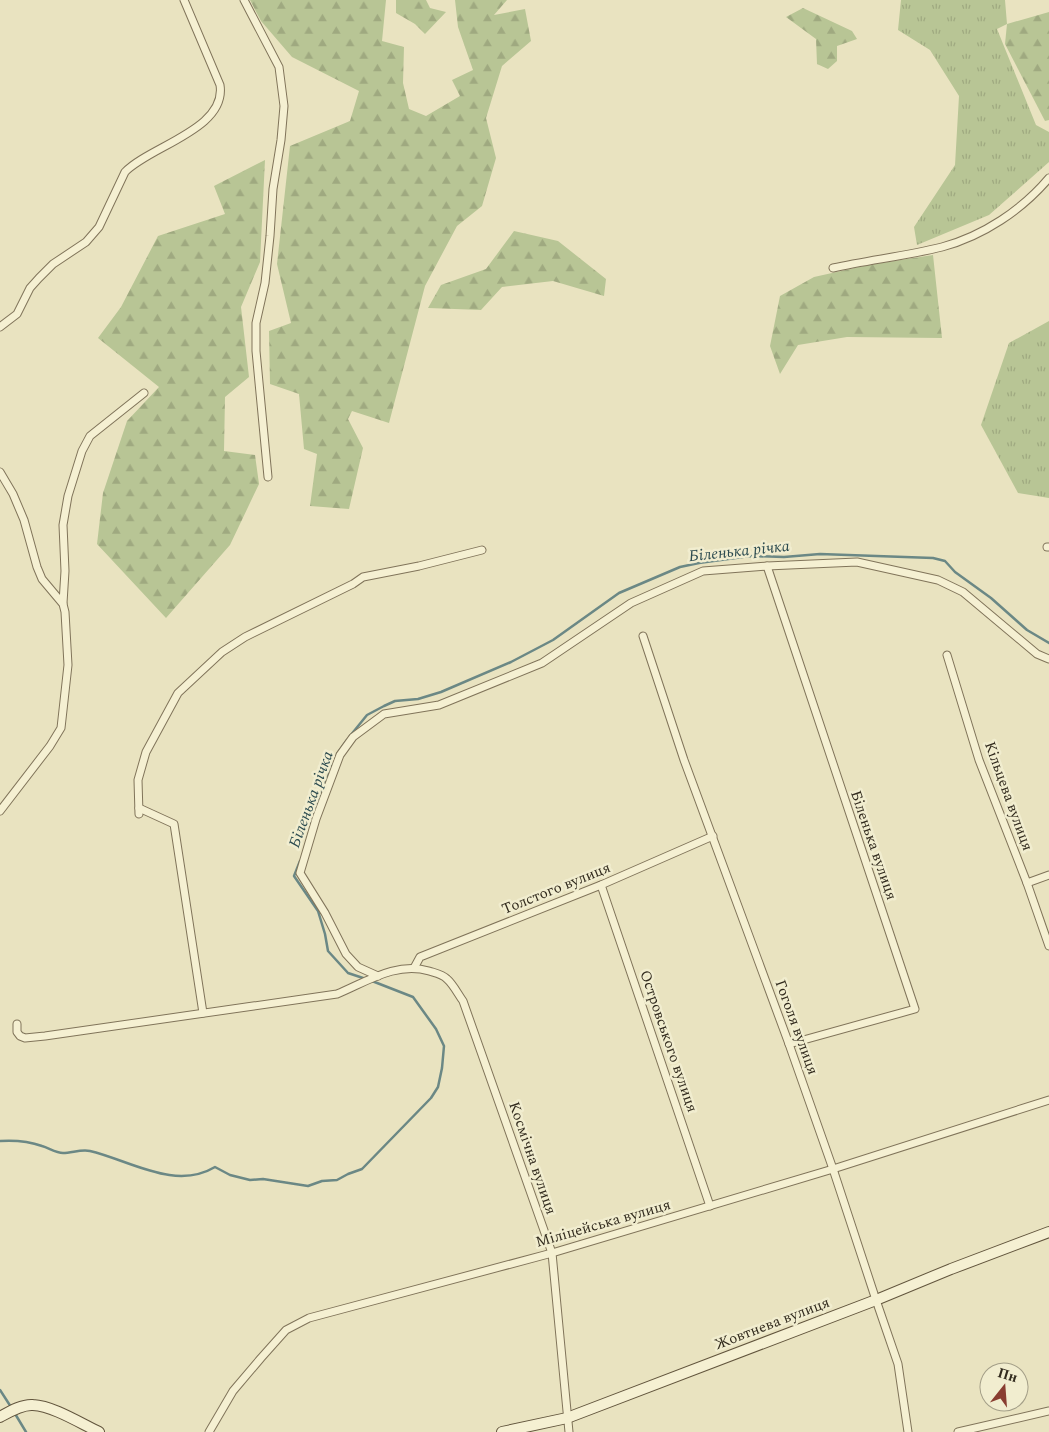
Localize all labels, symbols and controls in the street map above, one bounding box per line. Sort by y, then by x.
water label: Біленька річка [687,534,791,568]
street label: Кільцева вулиця [978,738,1039,854]
water label: Біленька річка [282,748,340,851]
street label: Біленька вулиця [844,787,903,903]
street label: Толстого вулиця [498,856,614,921]
street label: Островського вулиця [633,967,704,1115]
street label: Гоголя вулиця [769,976,824,1078]
street label: Космічна вулиця [502,1099,563,1218]
street label: Міліцейська вулиця [533,1193,673,1254]
street label: Жовтнева вулиця [711,1291,833,1356]
north arrow [979,1362,1029,1412]
text: Пн [995,1362,1021,1388]

